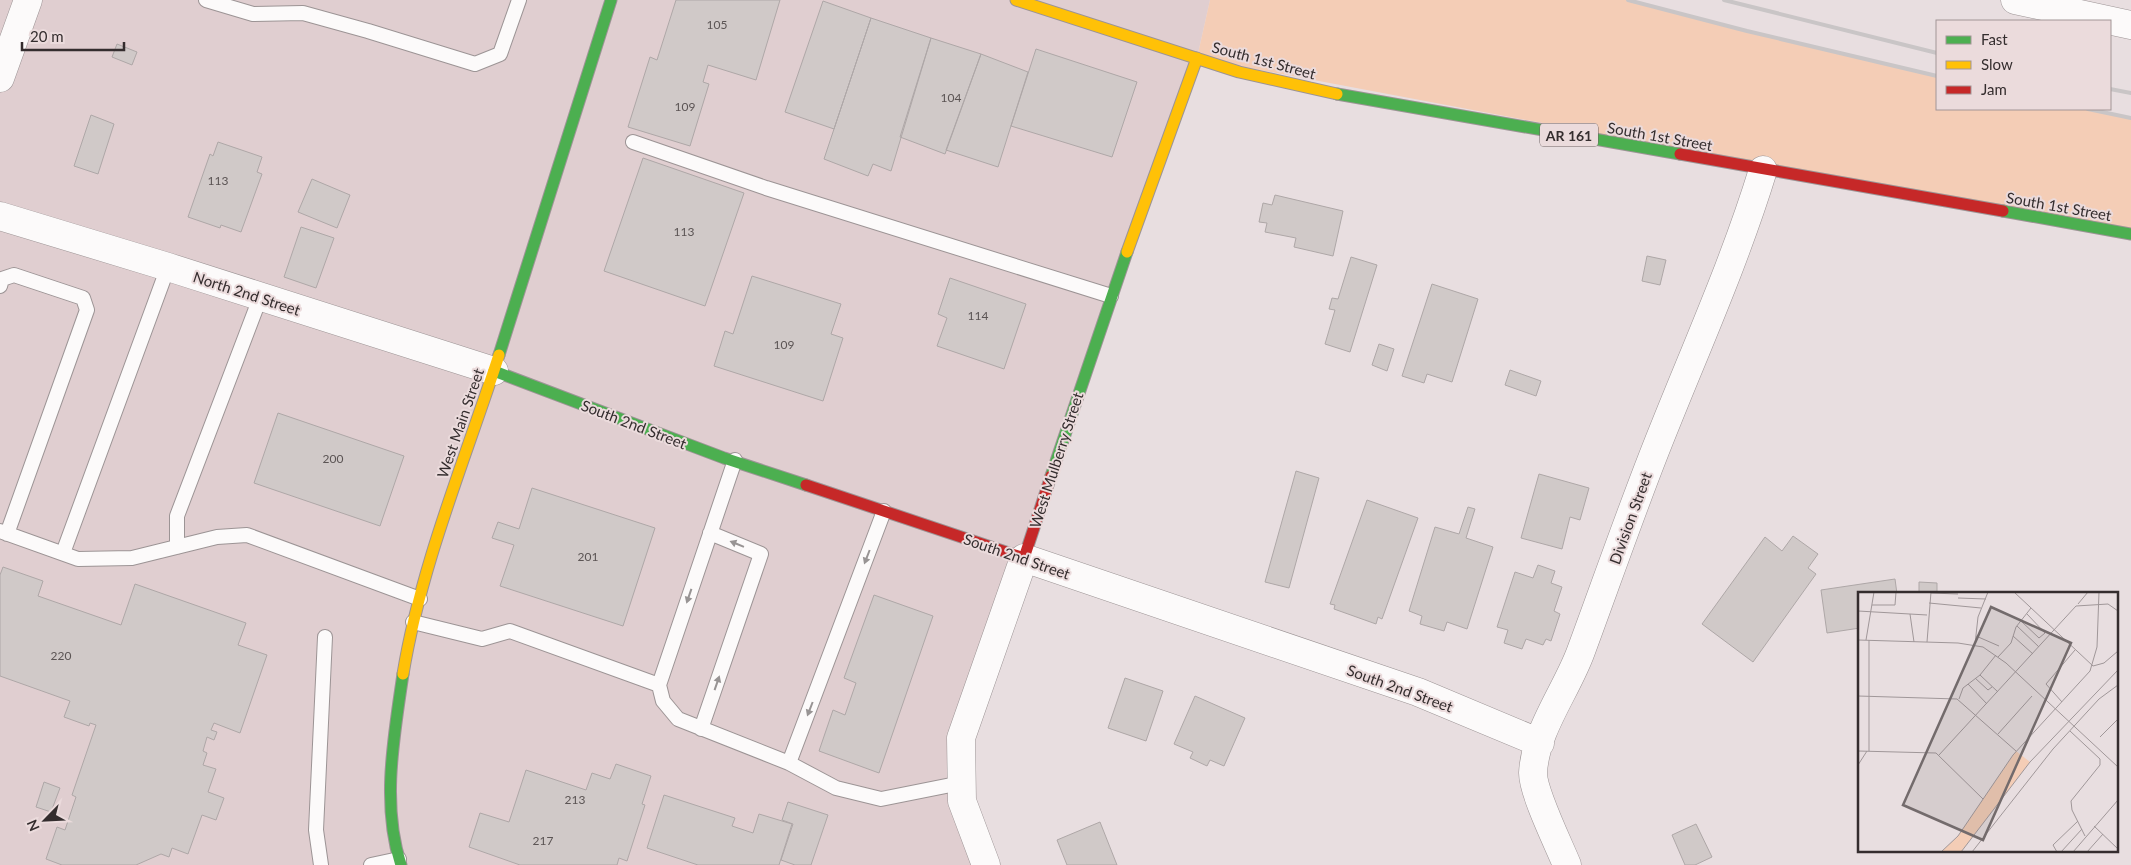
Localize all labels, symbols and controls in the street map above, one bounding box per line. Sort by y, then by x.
house number: 105 [707,17,727,32]
scale bar [22,20,125,52]
legend [1936,20,2111,110]
text: 20 m [30,27,64,45]
text: Fast [1981,30,2008,48]
street label: South 1st Street [1210,38,1318,83]
text: Slow [1981,55,2013,73]
text: Jam [1981,80,2007,98]
house number: 104 [941,90,961,105]
house number: 109 [675,99,695,114]
street label: South 1st Street [1606,118,1715,154]
road number: AR 161 [1540,124,1598,146]
house number: 113 [208,173,228,188]
street label: South 1st Street [2005,188,2114,224]
house number: 113 [674,224,694,239]
street label: North 2nd Street [191,267,303,319]
house number: 114 [968,308,988,323]
house number: 109 [774,337,794,352]
street label: West Main Street [433,365,487,480]
street label: West Mulberry Street [1026,389,1087,530]
street label: South 2nd Street [579,396,690,453]
house number: 200 [323,451,343,466]
street label: Division Street [1605,469,1655,566]
street label: South 2nd Street [961,529,1073,583]
one-way arrow [730,539,744,547]
house number: 201 [578,549,598,564]
one-way arrow [863,550,871,565]
one-way arrow [685,588,692,603]
inset map [1858,592,2118,852]
house number: 220 [51,648,71,663]
street label: South 2nd Street [1345,660,1456,716]
one-way arrow [714,675,721,690]
one-way arrow [806,702,814,717]
house number: 213 [565,792,585,807]
north arrow [20,795,70,845]
text: N [23,817,43,834]
house number: 217 [533,833,553,848]

